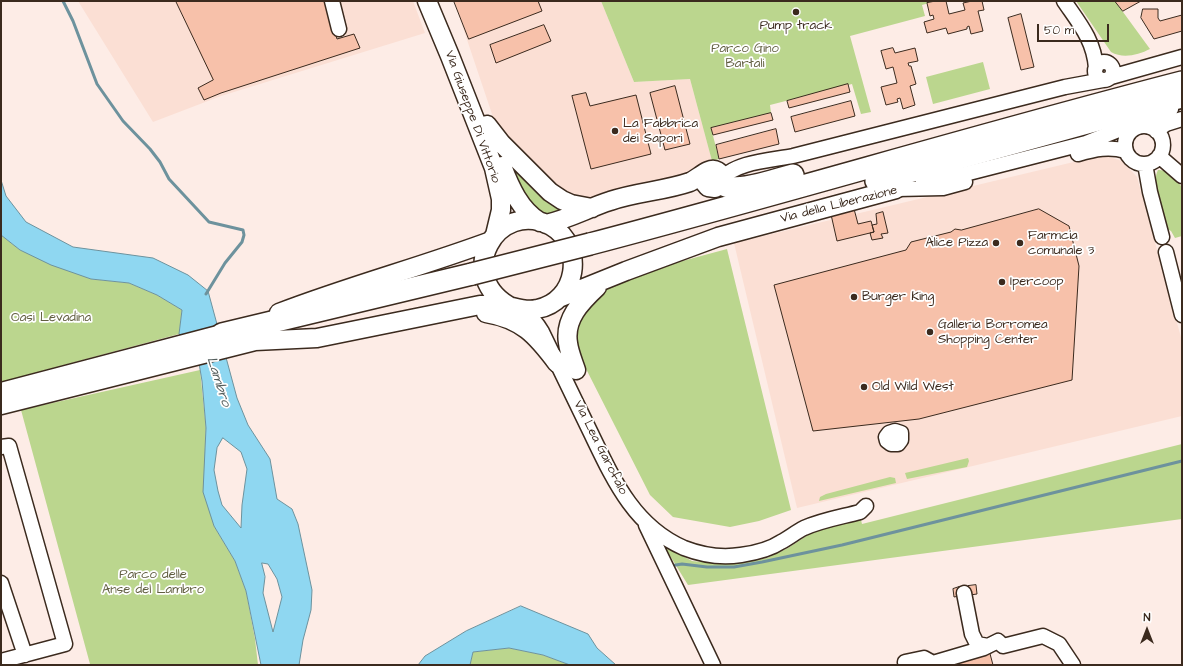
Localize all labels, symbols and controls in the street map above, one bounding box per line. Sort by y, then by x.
marker: Pump track [791,7,801,17]
scale bar [1039,16,1111,42]
place label: Pump track [760,18,832,34]
text: 50 m [1044,22,1074,39]
park label: Parco Gino Bartali [711,41,779,72]
street label: Via Giuseppe Di Vittorio [441,49,503,185]
place label: La Fabbrica dei Sapori [623,116,698,147]
marker: La Fabbrica dei Sapori [610,126,620,136]
street label: Via della Liberazione [779,183,899,227]
place label: Farmcia comunale 3 [1028,228,1094,259]
place label: Alice Pizza [925,235,988,251]
marker: Alice Pizza [991,238,1001,248]
marker: Farmcia comunale 3 [1015,238,1025,248]
place label: Ipercoop [1010,274,1063,290]
marker: Ipercoop [997,277,1007,287]
place label: Burger King [862,289,934,305]
marker: Burger King [849,292,859,302]
park label: Oasi Levadina [11,310,91,326]
place label: Galleria Borromea Shopping Center [938,317,1048,348]
marker: Galleria Borromea Shopping Center [925,327,935,337]
water label: Lambro [202,355,234,409]
place label: Old Wild West [872,379,954,395]
marker: Old Wild West [859,382,869,392]
street label: Via Lea Garofalo [570,398,630,498]
park label: Parco delle Anse del Lambro [102,567,204,598]
north arrow [1127,610,1167,650]
text: N [1144,610,1150,625]

